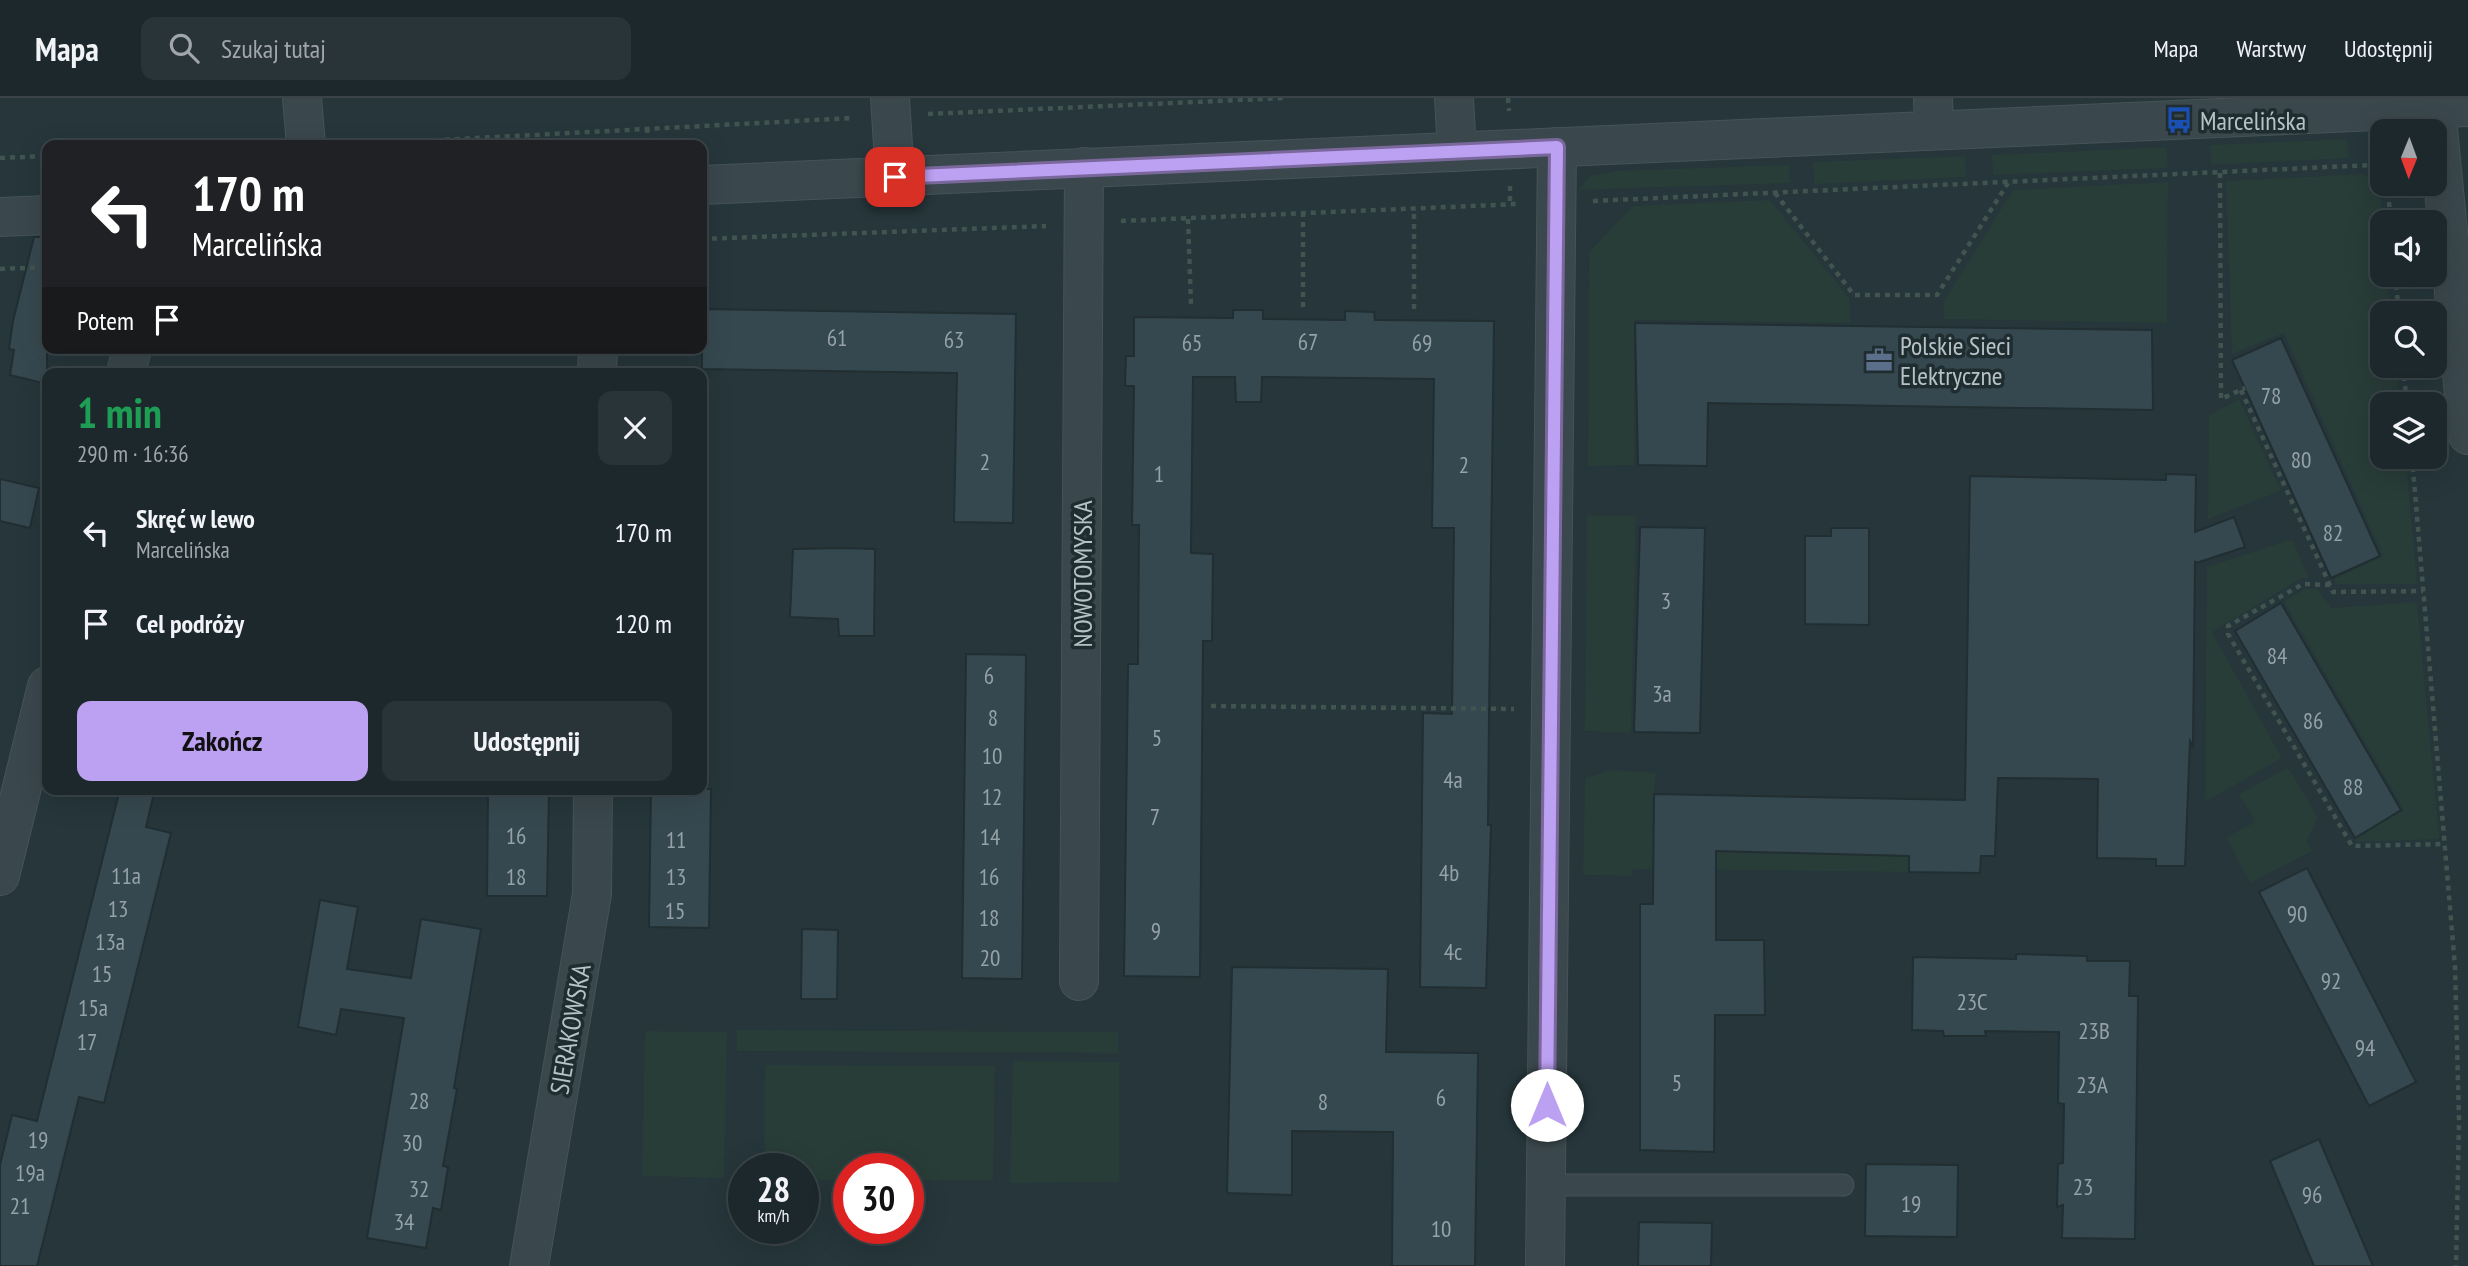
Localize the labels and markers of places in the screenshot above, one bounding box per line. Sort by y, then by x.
place label: Marcelińska [2200,104,2306,137]
bus stop icon: Marcelińska [2164,105,2194,135]
pin [865,147,925,207]
place label: Polskie Sieci Elektryczne [1900,329,2011,392]
office icon: Polskie Sieci Elektryczne [1864,345,1894,375]

